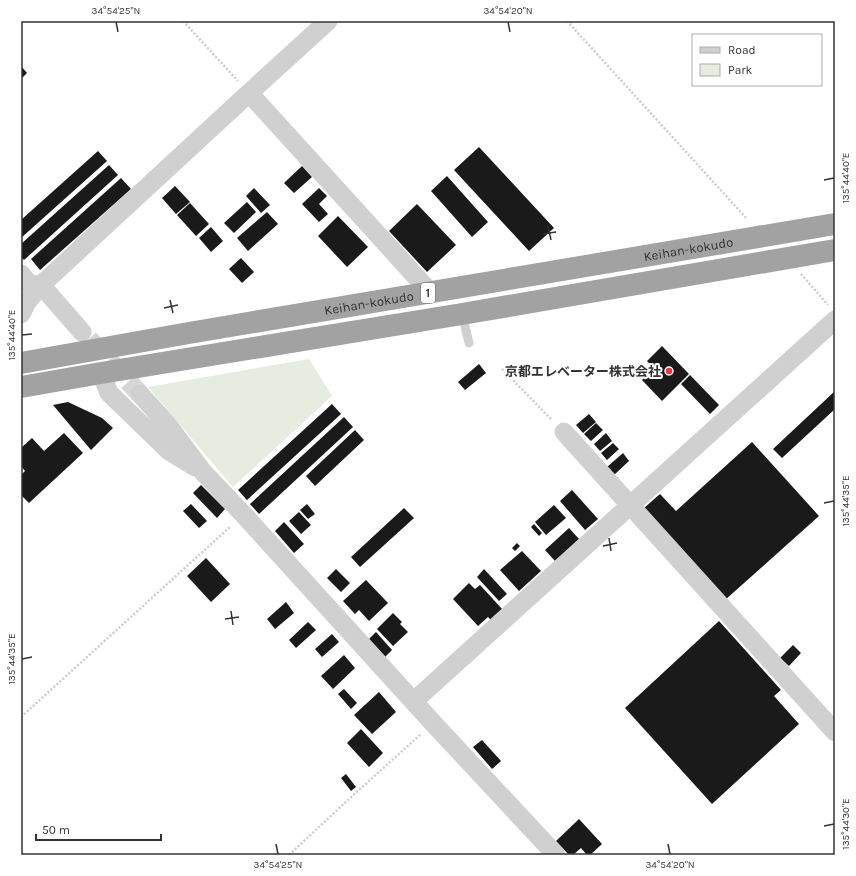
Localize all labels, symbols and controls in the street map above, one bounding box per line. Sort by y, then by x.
text: 34°54'25"N [92,5,140,17]
text: 34°54'20"N [483,5,533,17]
legend [692,34,822,86]
text: Road [728,43,756,57]
text: Park [728,63,753,77]
text: 135°44'40"E [840,153,852,203]
street label: Keihan-kokudo [642,234,734,264]
road number: 1 [421,283,435,303]
street label: Keihan-kokudo [323,288,415,318]
text: 135°44'40"E [6,310,18,360]
place label: 京都エレベーター株式会社 [505,364,661,379]
marker: 京都エレベーター株式会社 [664,366,674,376]
text: 135°44'35"E [840,475,852,527]
text: 135°44'35"E [6,633,18,685]
text: 135°44'30"E [840,798,852,850]
scale bar [36,816,161,842]
text: 50 m [42,823,70,837]
text: 34°54'25"N [254,859,302,871]
text: 34°54'20"N [645,859,695,871]

